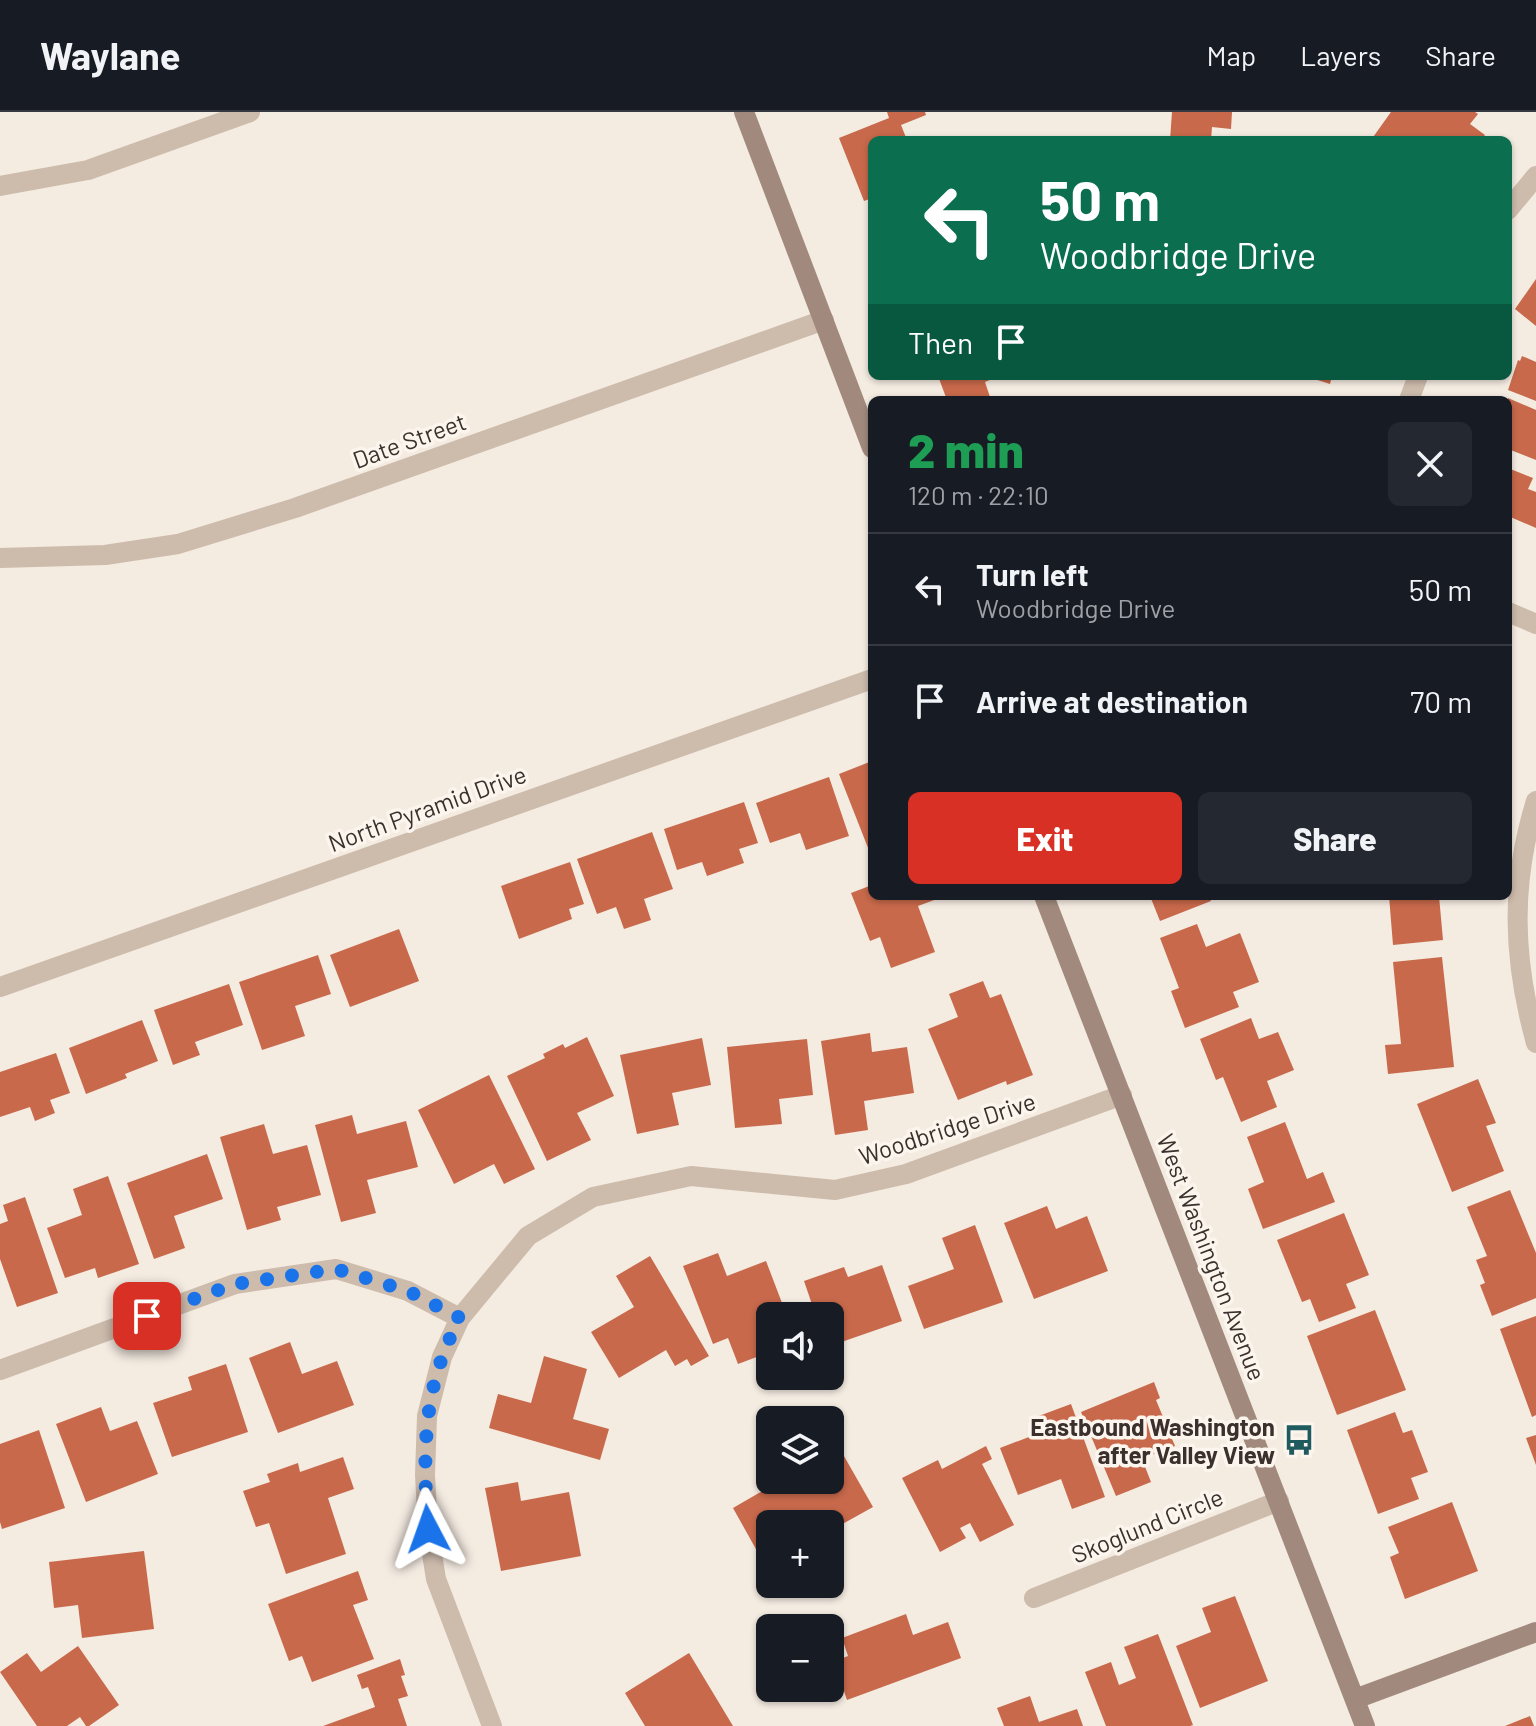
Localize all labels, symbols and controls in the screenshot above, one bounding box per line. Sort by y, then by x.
text: Waylane [40,32,181,78]
text: Map [1206,38,1256,72]
text: Layers [1300,38,1381,72]
text: Share [1425,38,1496,72]
text: 50 m [1040,165,1160,232]
icon: left [908,168,1012,272]
text: Woodbridge Drive [1040,233,1316,276]
icon: arrive [989,320,1033,364]
text: Then [908,324,973,360]
street label: Date Street [348,406,470,474]
text: 2 min [908,420,1024,478]
button: close [1388,422,1472,506]
text: 120 m · 22:10 [908,479,1049,510]
text: Turn left [976,556,1089,592]
icon: left [908,567,952,611]
text: 50 m [1409,571,1472,607]
text: Woodbridge Drive [976,592,1175,623]
icon: arrive [908,679,952,723]
text: Arrive at destination [976,683,1248,719]
text: 70 m [1410,683,1472,719]
street label: North Pyramid Drive [324,759,530,857]
button: Exit [908,792,1182,884]
button: Share [1198,792,1472,884]
street label: Woodbridge Drive [855,1086,1039,1170]
street label: West Washington Avenue [1152,1130,1272,1384]
pin [113,1282,181,1350]
icon: arrive [125,1294,169,1338]
map controls [756,1302,844,1702]
button: sound [756,1302,844,1390]
button: layers [756,1406,844,1494]
place label: Eastbound Washington after Valley View [1030,1412,1275,1469]
bus stop icon: Eastbound Washington after Valley View [1282,1423,1316,1457]
street label: Skoglund Circle [1067,1481,1227,1569]
position arrow [386,1487,470,1571]
button: + [756,1510,844,1598]
button: − [756,1614,844,1702]

